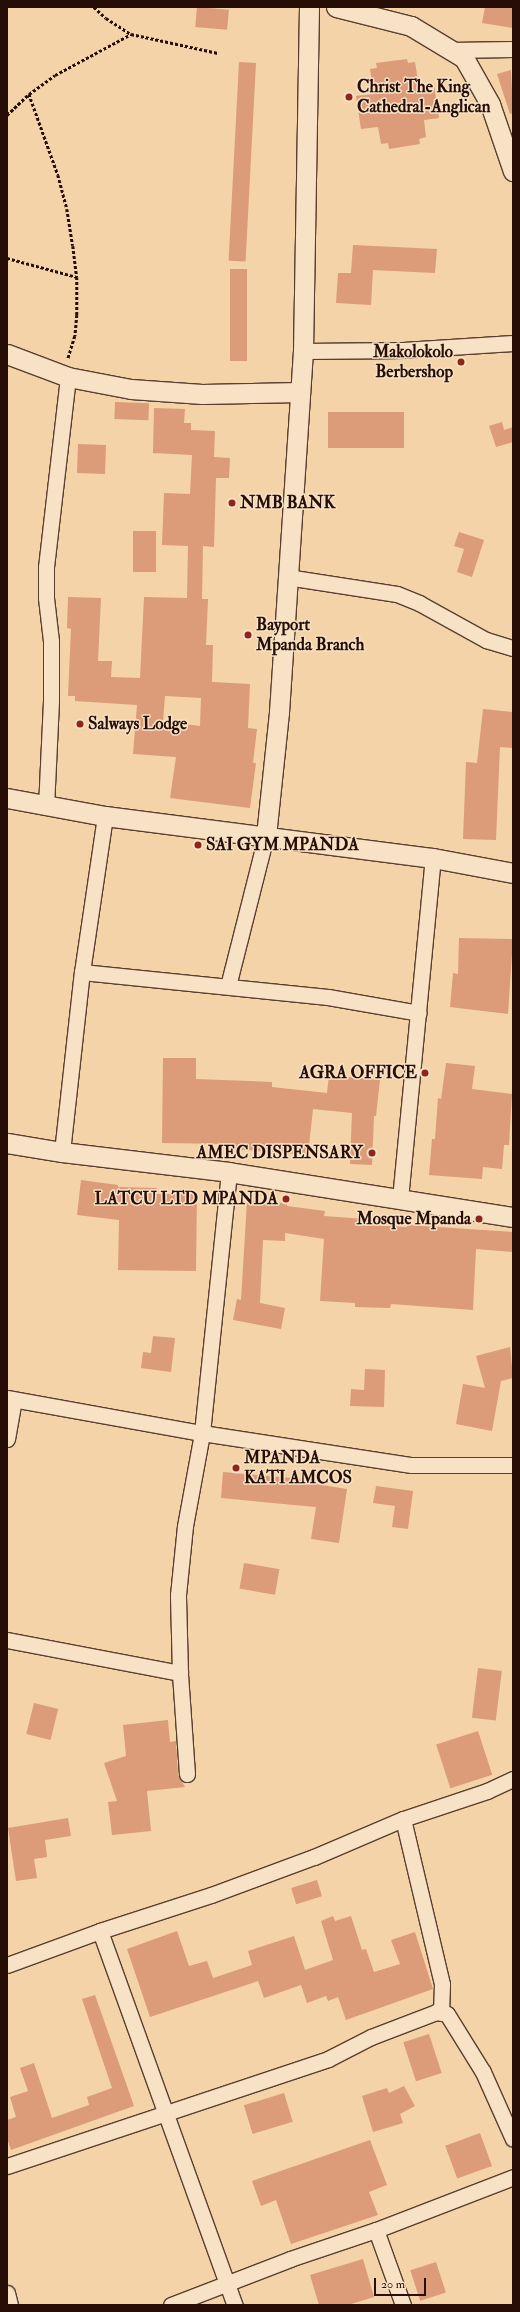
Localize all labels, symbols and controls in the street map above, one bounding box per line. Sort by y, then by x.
place label: Christ The King Cathedral-Anglican [357,77,490,117]
marker: Christ The King Cathedral-Anglican [344,92,354,102]
place label: Makolokolo Berbershop [373,342,453,382]
marker: Makolokolo Berbershop [456,357,466,367]
place label: NMB BANK [240,493,335,513]
marker: NMB BANK [227,498,237,508]
place label: Bayport Mpanda Branch [256,615,364,655]
marker: Bayport Mpanda Branch [243,630,253,640]
place label: Salways Lodge [88,714,187,734]
marker: Salways Lodge [75,719,85,729]
place label: SAI GYM MPANDA [206,835,359,855]
marker: SAI GYM MPANDA [193,840,203,850]
place label: AGRA OFFICE [299,1063,417,1083]
marker: AGRA OFFICE [420,1068,430,1078]
place label: AMEC DISPENSARY [196,1143,363,1163]
marker: AMEC DISPENSARY [366,1147,378,1159]
place label: LATCU LTD MPANDA [95,1189,278,1209]
marker: LATCU LTD MPANDA [281,1194,291,1204]
place label: Mosque Mpanda [357,1209,471,1229]
marker: Mosque Mpanda [474,1214,484,1224]
place label: MPANDA KATI AMCOS [244,1448,352,1488]
marker: MPANDA KATI AMCOS [231,1463,241,1473]
scale bar [376,2270,428,2296]
text: 20 m [381,2277,405,2292]

